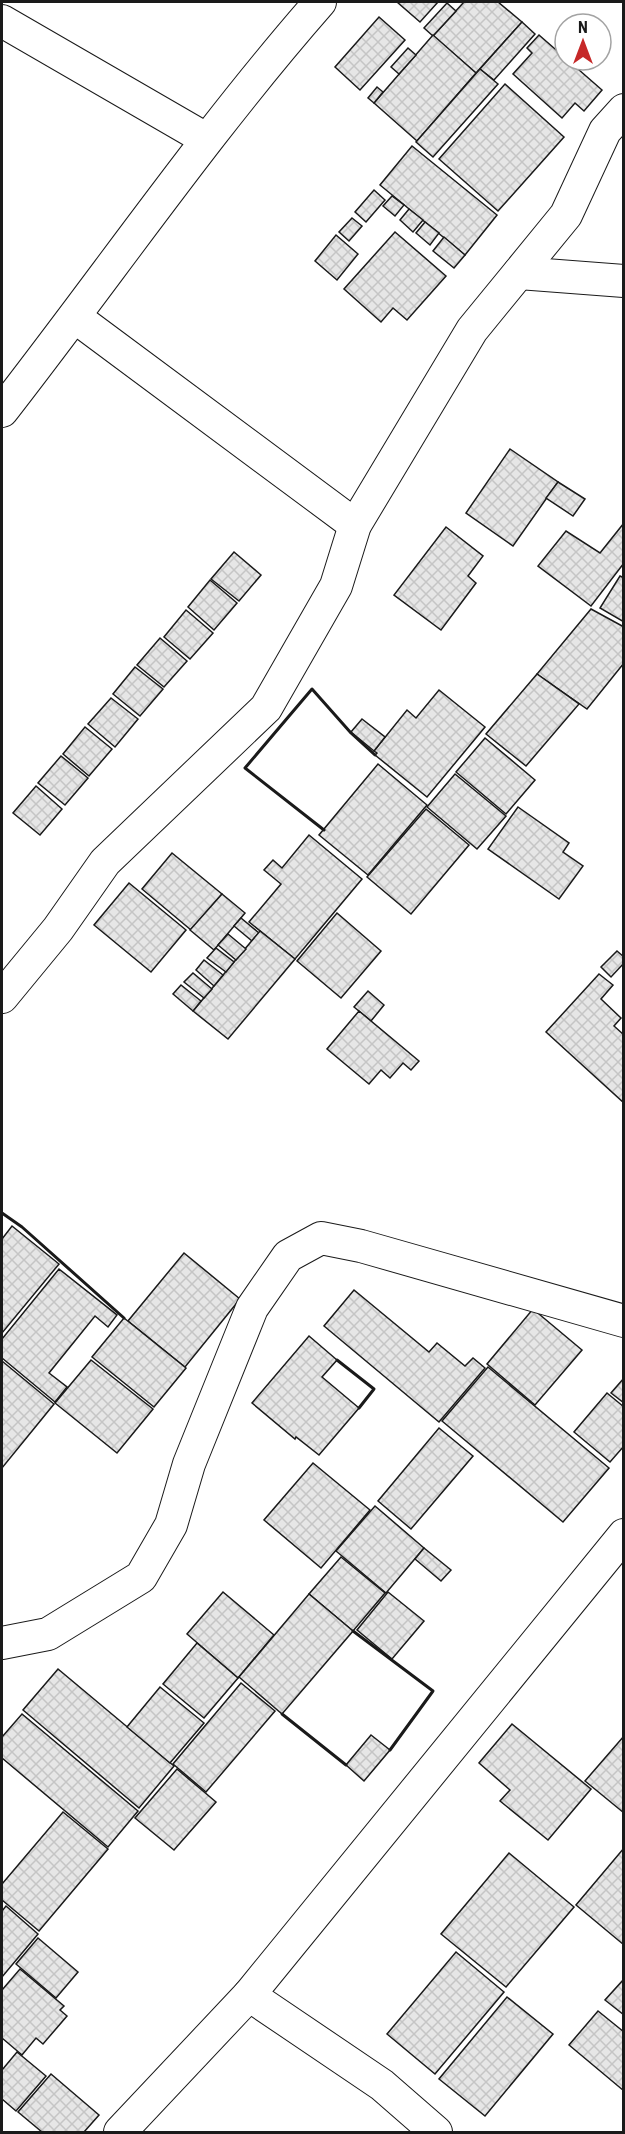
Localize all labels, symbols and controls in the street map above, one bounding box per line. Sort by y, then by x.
north arrow [553,12,613,72]
text: N [578,18,588,37]

